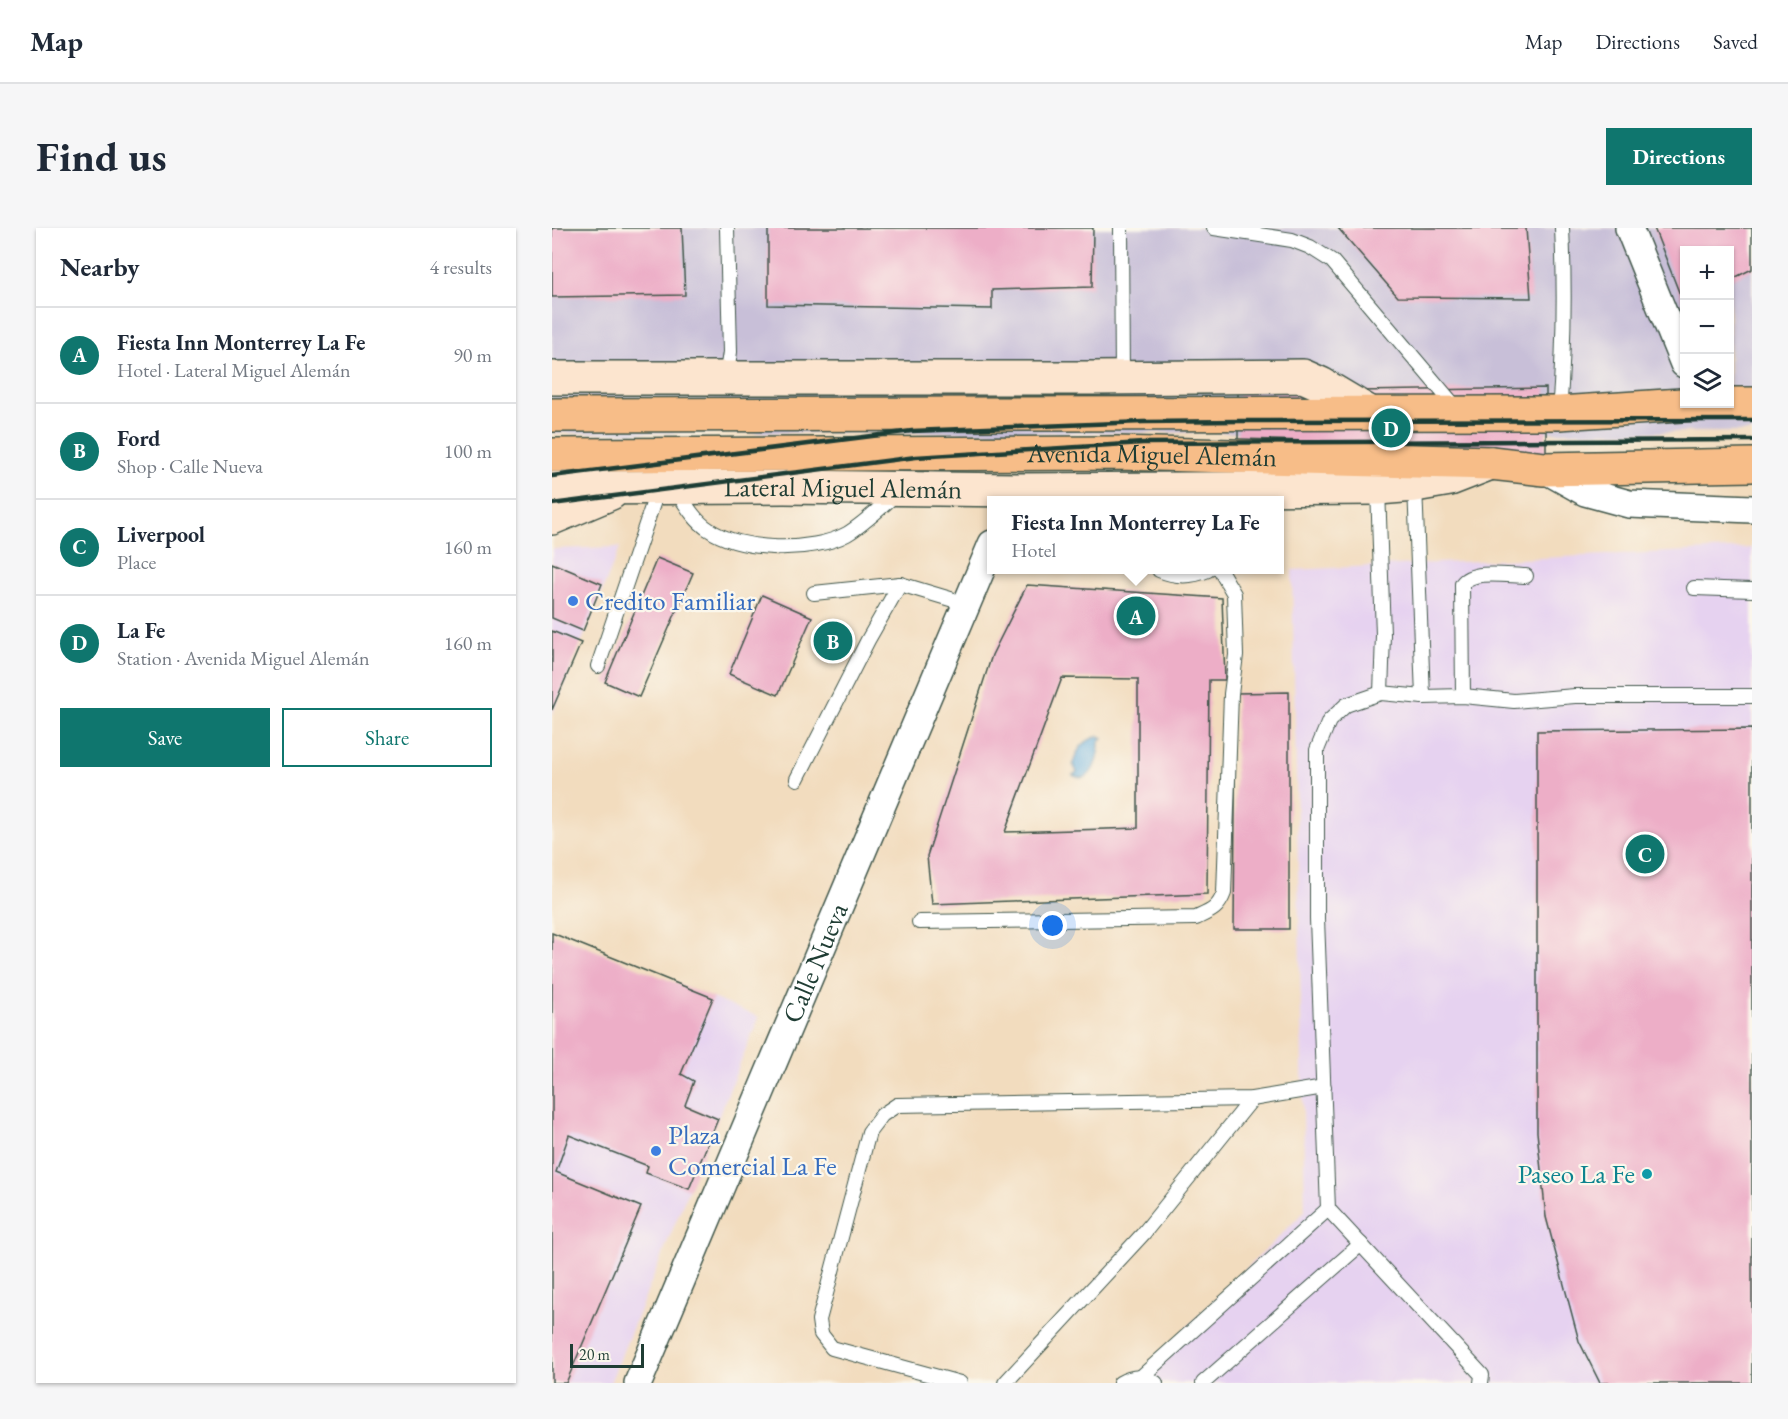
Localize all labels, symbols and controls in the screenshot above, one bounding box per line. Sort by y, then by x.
text: Map [30,23,83,59]
text: Map [1525,28,1562,55]
text: Directions [1595,28,1680,55]
text: Saved [1713,28,1758,55]
button: Directions [1606,128,1752,185]
text: Find us [36,129,167,184]
map controls [1680,246,1734,408]
button: + [1680,246,1734,300]
text: Nearby [60,250,140,284]
text: 4 results [429,254,492,280]
button: − [1680,300,1734,354]
text: Fiesta Inn Monterrey La Fe [117,328,365,357]
text: A [72,342,87,368]
text: 90 m [453,342,492,368]
button: layers [1680,354,1734,408]
text: Hotel · Lateral Miguel Alemán [117,357,350,383]
pin: D [1372,406,1410,450]
text: Ford [117,424,160,453]
street label: Avenida Miguel Alemán [1026,435,1278,474]
text: B [73,438,86,464]
text: 100 m [444,438,492,464]
text: Shop · Calle Nueva [117,453,263,479]
street label: Lateral Miguel Alemán [724,469,962,506]
popup [987,496,1284,574]
text: Fiesta Inn Monterrey La Fe [1011,508,1260,537]
text: Liverpool [117,520,205,549]
text: C [72,534,87,560]
text: 160 m [444,534,492,560]
text: Hotel [1011,537,1056,563]
text: Place [117,549,156,575]
place label: Credito Familiar [585,583,755,618]
marker: Credito Familiar [566,594,580,608]
pin: A [1116,594,1156,638]
text: La Fe [117,616,165,645]
pin: B [814,618,852,664]
text: D [72,630,87,656]
text: 160 m [444,630,492,656]
text: Station · Avenida Miguel Alemán [117,645,370,671]
button: Save [60,708,270,767]
button: Share [282,708,492,767]
pin: C [1626,832,1664,876]
street label: Calle Nueva [774,897,856,1028]
your location [1038,911,1067,940]
place label: Plaza Comercial La Fe [668,1117,837,1183]
marker: Plaza Comercial La Fe [649,1144,663,1158]
place label: Paseo La Fe [1517,1156,1635,1191]
marker: Paseo La Fe [1640,1167,1654,1181]
scale bar [570,1341,644,1368]
text: 20 m [579,1344,610,1365]

